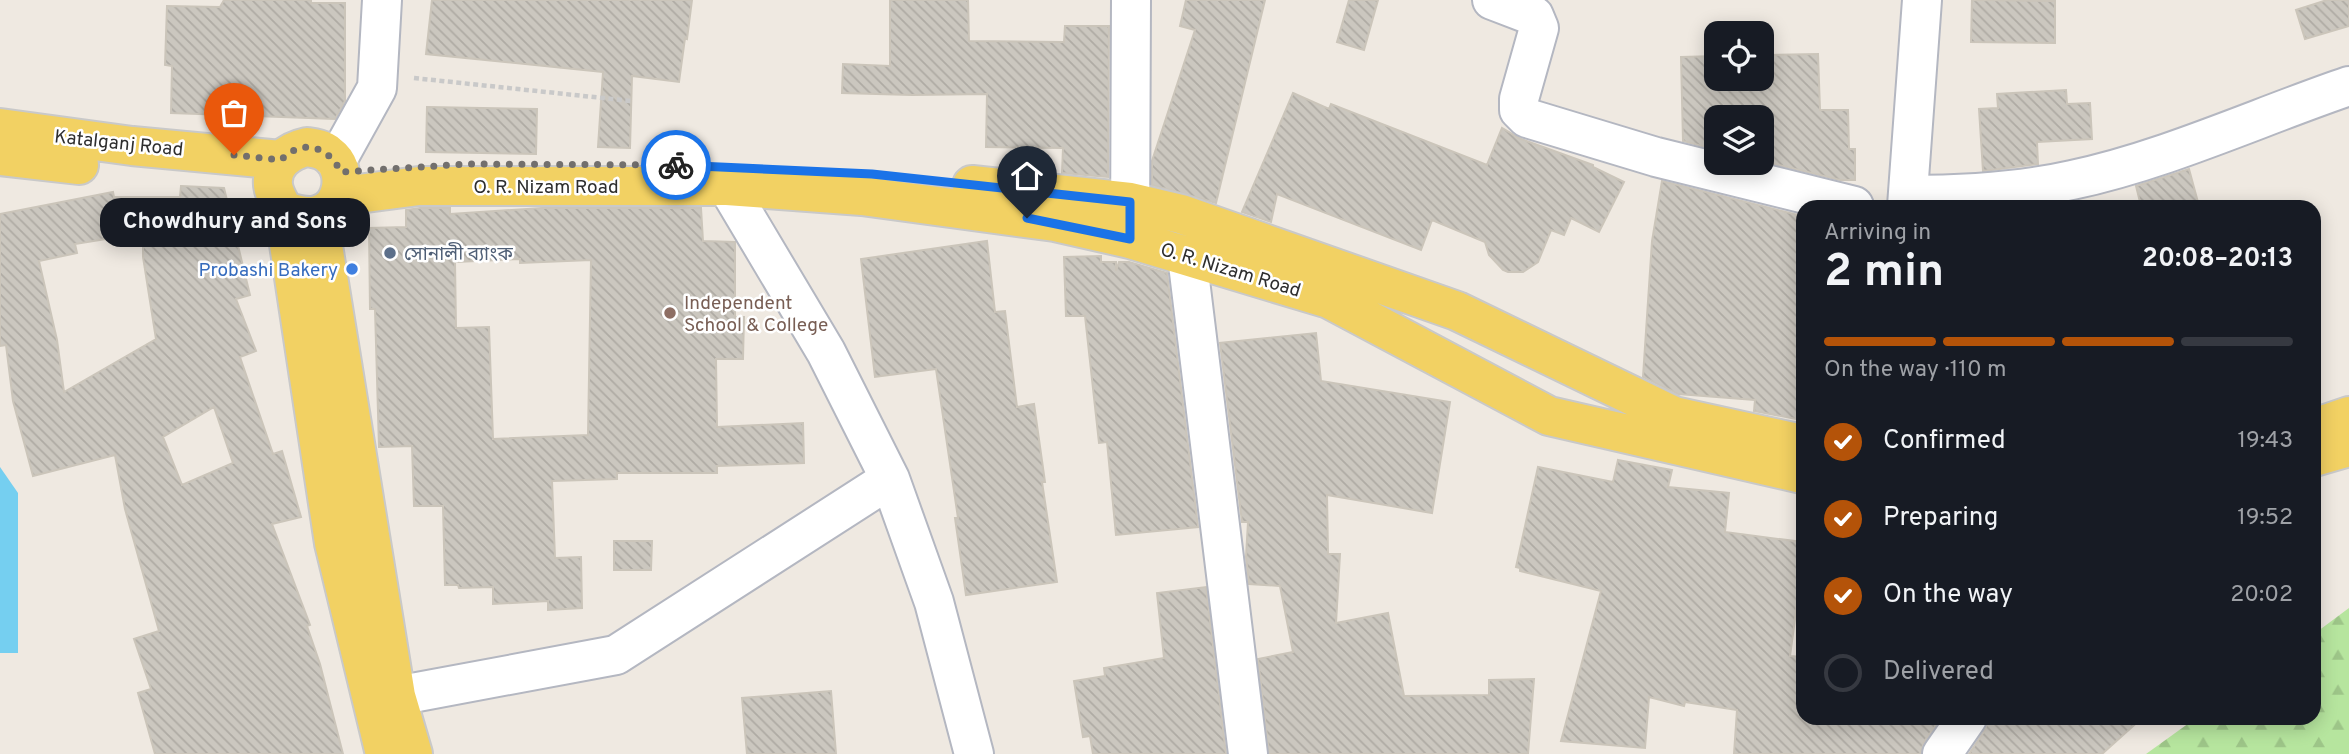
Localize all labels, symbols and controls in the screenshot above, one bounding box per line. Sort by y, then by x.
map controls [1704,21,1774,175]
button: locate [1704,21,1774,91]
pin [204,83,264,155]
icon: bag [215,94,253,132]
button: layers [1704,105,1774,175]
street label: Katalganj Road [53,125,184,163]
courier [641,130,711,200]
icon: bike [657,146,695,184]
pin [997,146,1057,218]
icon: home [1008,157,1046,195]
street label: O. R. Nizam Road [473,176,619,200]
callout: Chowdhury and Sons [99,197,369,246]
text: Chowdhury and Sons [123,208,347,237]
text: Arriving in [1824,219,1931,248]
street label: O. R. Nizam Road [1157,238,1304,304]
place label: সোনালী ব্যাংক [404,242,513,267]
text: 20:08–20:13 [2142,243,2293,276]
text: 2 min [1824,244,1944,303]
marker: সোনালী ব্যাংক [382,245,398,261]
place label: Probashi Bakery [199,259,338,283]
marker: Probashi Bakery [344,261,360,277]
place label: Independent School & College [684,292,828,338]
marker: Independent School & College [662,305,678,321]
text: On the way · 110 m [1824,356,2007,385]
icon: check [1824,423,1862,461]
text: Confirmed [1883,425,2006,458]
text: 19:43 [2237,427,2293,456]
icon: check [1824,500,1862,538]
text: Preparing [1883,502,1998,535]
text: 19:52 [2237,504,2293,533]
icon: check [1824,577,1862,615]
text: On the way [1883,579,2013,612]
text: 20:02 [2230,581,2293,610]
text: Delivered [1883,656,1994,689]

